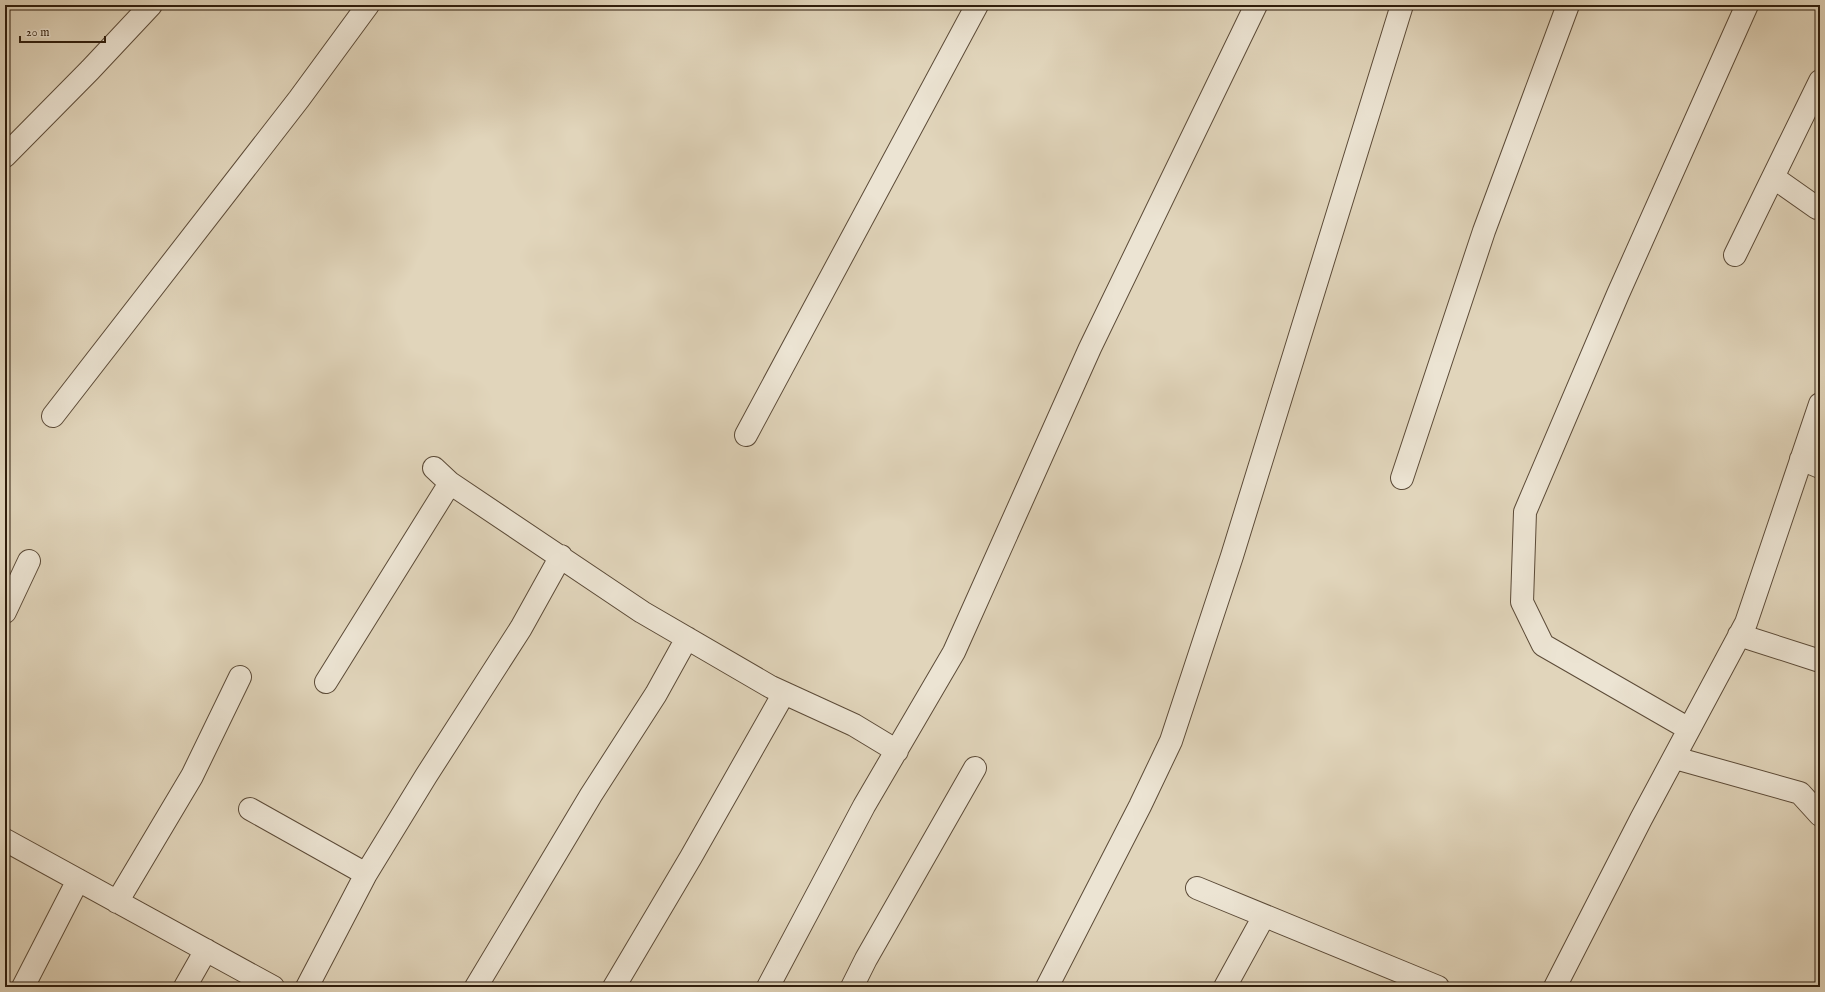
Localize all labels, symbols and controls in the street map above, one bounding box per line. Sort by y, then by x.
scale bar [20,18,105,44]
text: 20 m [26,25,49,40]

